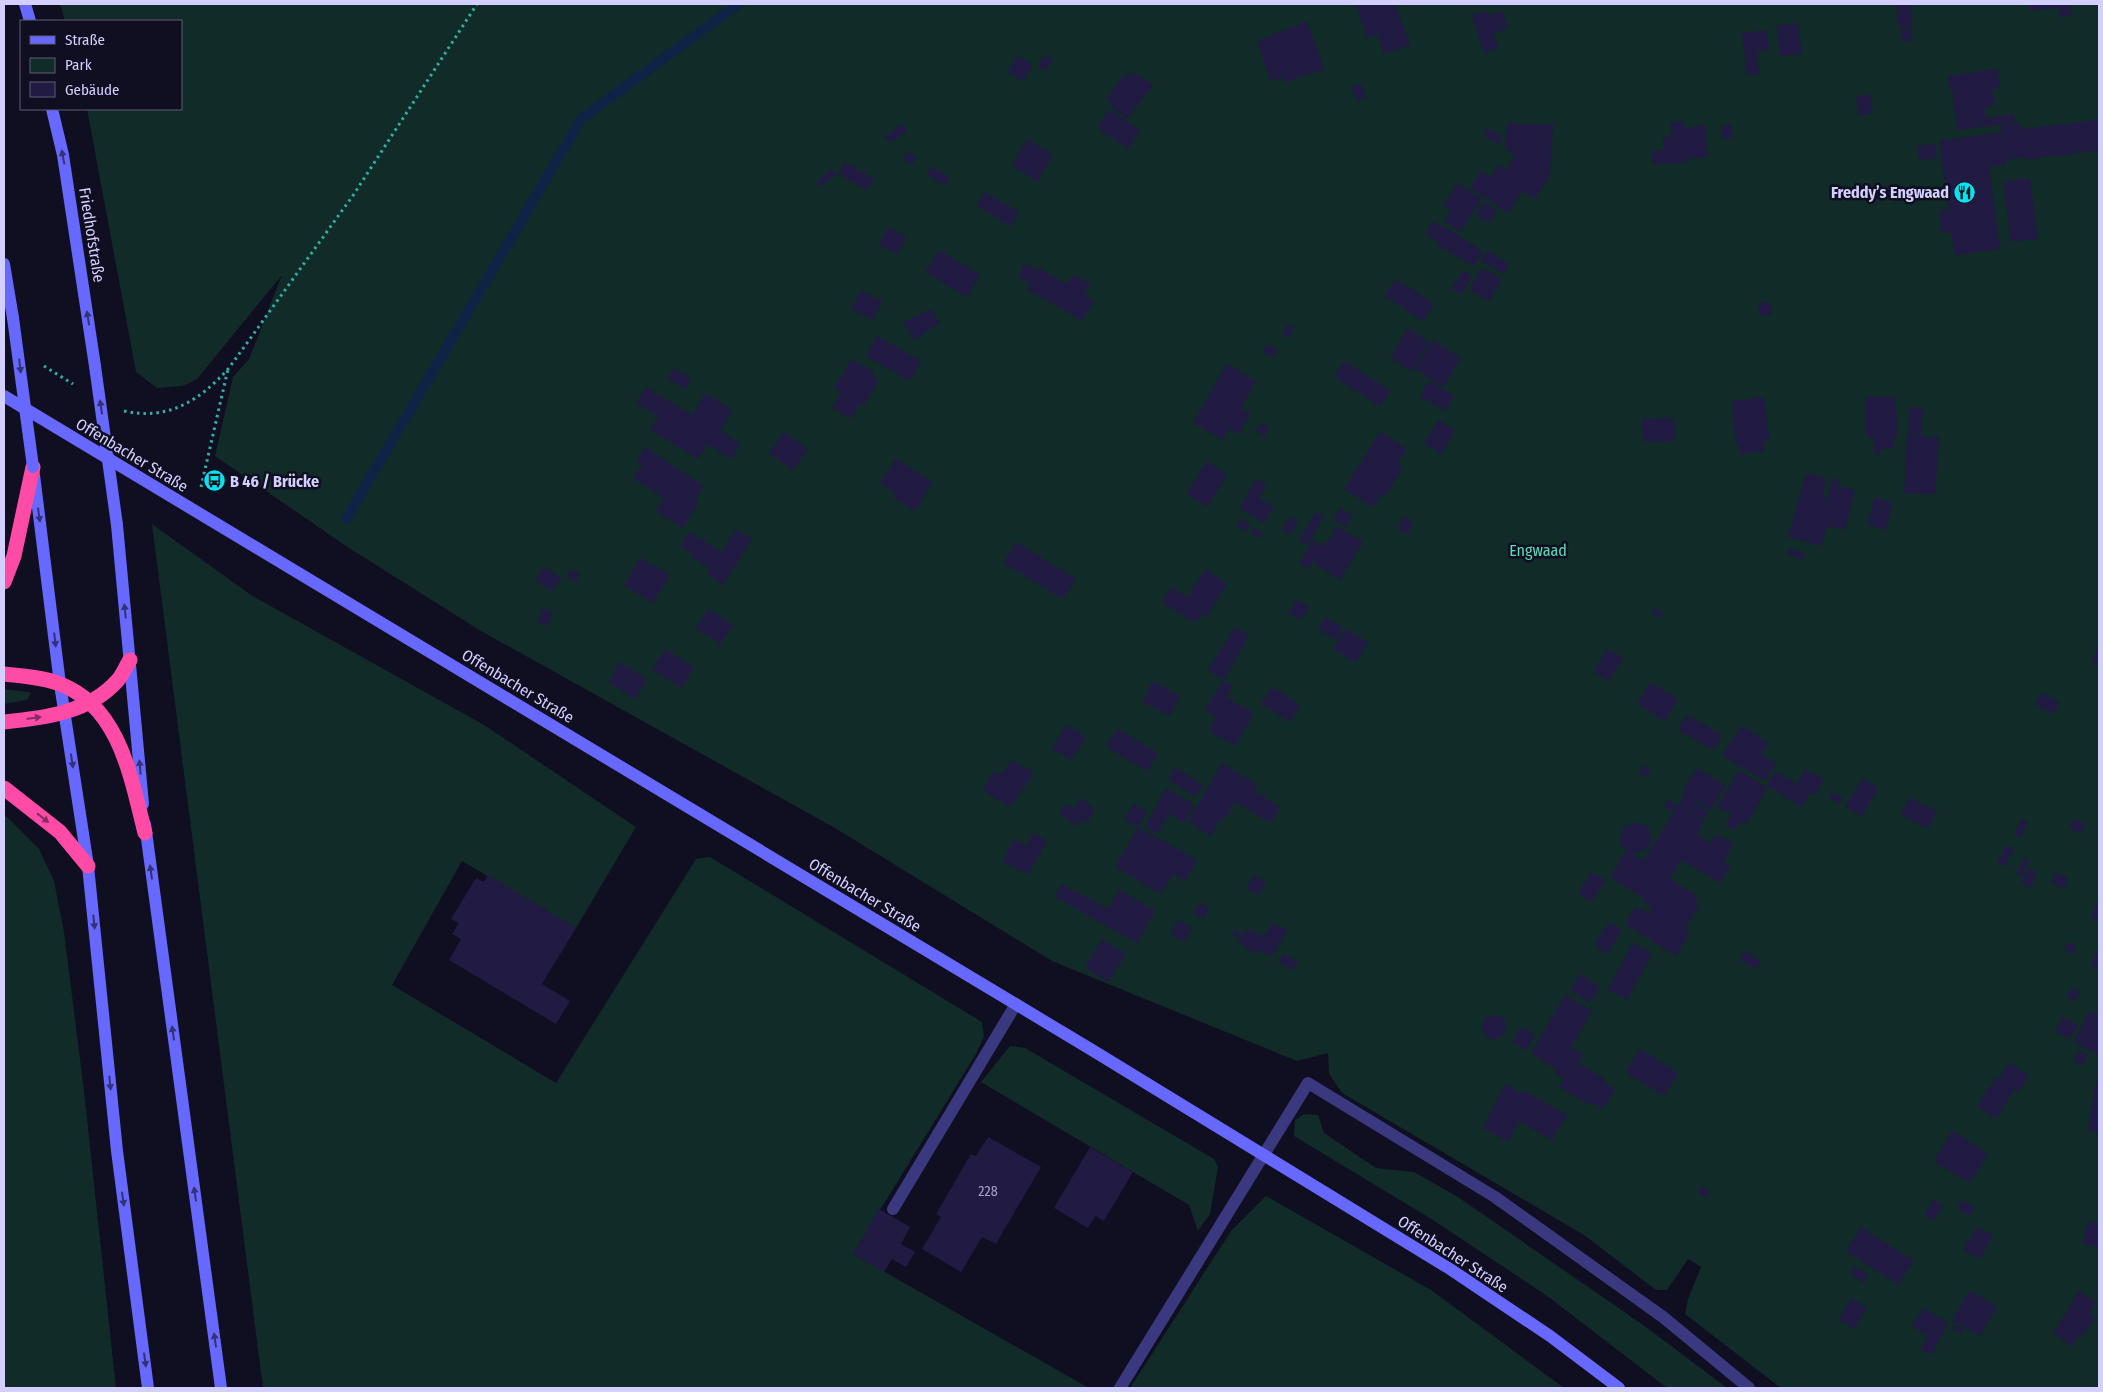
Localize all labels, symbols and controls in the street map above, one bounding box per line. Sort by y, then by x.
legend [20,20,182,110]
text: Straße [65,31,105,49]
text: Park [65,56,92,74]
text: Gebäude [65,81,120,99]
one-way arrow [59,149,67,165]
restaurant icon: Freddy’s Engwaad [1953,180,1977,204]
place label: Freddy’s Engwaad [1831,183,1949,202]
street label: Friedhofstraße [75,186,109,284]
one-way arrow [84,310,92,326]
one-way arrow [16,359,24,375]
one-way arrow [97,399,105,415]
street label: Offenbacher Straße [73,414,192,496]
bus stop icon: B 46 / Brücke [202,469,226,493]
place label: B 46 / Brücke [230,472,319,491]
one-way arrow [35,508,43,524]
park label: Engwaad [1509,541,1567,560]
one-way arrow [121,603,129,619]
one-way arrow [51,633,59,649]
street label: Offenbacher Straße [459,645,578,727]
one-way arrow [27,714,43,722]
one-way arrow [68,753,76,769]
one-way arrow [136,758,144,774]
one-way arrow [36,812,49,823]
street label: Offenbacher Straße [806,854,925,936]
one-way arrow [147,864,155,880]
one-way arrow [90,914,98,930]
one-way arrow [169,1025,177,1041]
one-way arrow [106,1075,114,1091]
house number: 228 [978,1183,998,1200]
one-way arrow [191,1186,199,1202]
one-way arrow [120,1192,128,1208]
street label: Offenbacher Straße [1394,1211,1512,1297]
one-way arrow [211,1332,219,1348]
one-way arrow [141,1353,149,1369]

